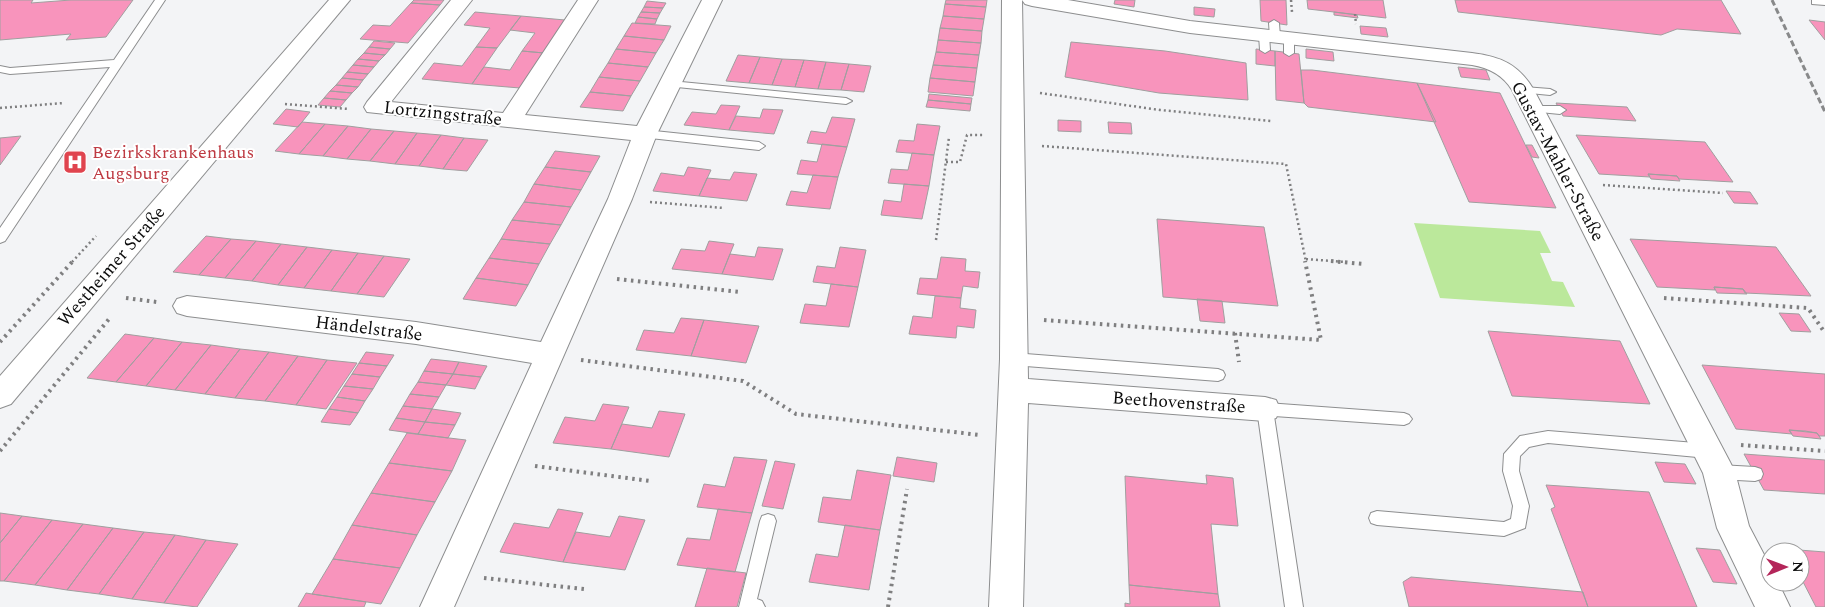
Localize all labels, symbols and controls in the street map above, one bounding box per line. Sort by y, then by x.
street label: Gustav-Mahler-Straße [1504,76,1611,246]
street label: Lortzingstraße [382,94,503,133]
place label: Bezirkskrankenhaus Augsburg [92,139,254,187]
hospital icon: Bezirkskrankenhaus Augsburg [62,149,88,175]
street label: Westheimer Straße [51,200,172,333]
street label: Händelstraße [314,309,424,348]
street label: Beethovenstraße [1111,384,1247,421]
north arrow [1760,542,1810,592]
text: N [1787,561,1808,573]

